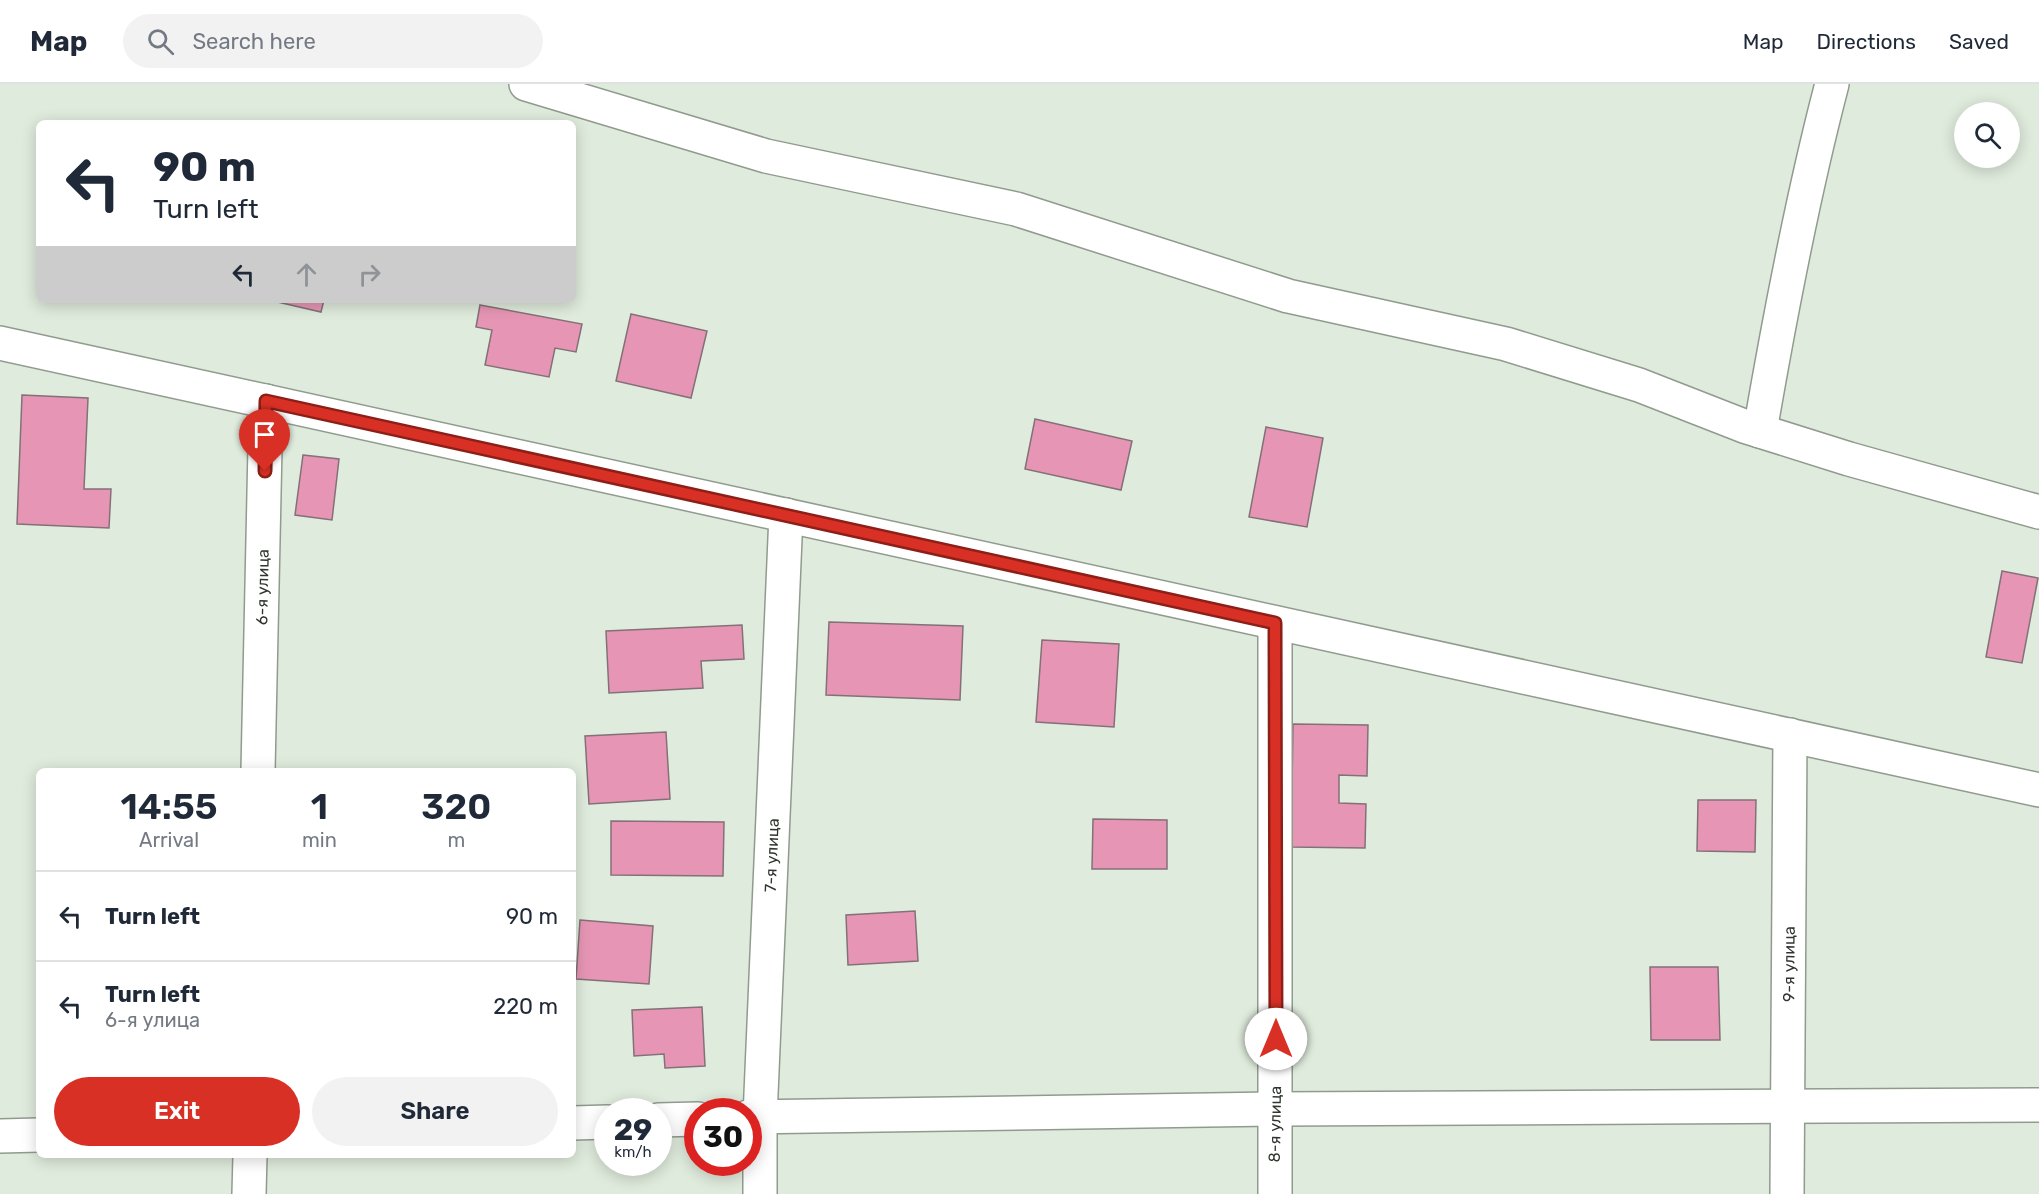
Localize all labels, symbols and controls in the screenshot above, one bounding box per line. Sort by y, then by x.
search box [123,14,543,68]
text: Map [30,25,87,58]
icon: search [144,25,177,58]
text: Search here [192,28,316,55]
text: Map [1743,29,1784,54]
text: Directions [1817,29,1916,54]
text: Saved [1949,29,2009,54]
map controls [1954,102,2020,168]
button: search [1954,102,2020,168]
text: 90 m [153,142,256,192]
icon: left [54,144,132,222]
text: Turn left [153,193,258,225]
icon: left [227,258,260,291]
icon: ahead [290,258,323,291]
icon: right [353,258,386,291]
pin [239,409,290,471]
icon: arrive [248,418,281,451]
street label: 6-я улица [252,549,272,625]
text: 14:55 [121,785,218,828]
text: 1 [311,785,328,828]
text: 320 [421,785,491,828]
street label: 7-я улица [760,818,782,893]
text: Arrival [139,828,199,852]
text: min [302,828,337,852]
text: m [447,828,465,852]
icon: left [54,900,87,933]
text: Turn left [105,903,200,930]
text: 90 m [506,903,558,930]
street label: 9-я улица [1779,926,1798,1002]
text: Turn left [105,981,200,1008]
icon: left [54,990,87,1023]
text: 220 m [493,993,558,1020]
position arrow [1244,1007,1308,1071]
text: 6-я улица [105,1008,200,1032]
button: Exit [54,1077,300,1146]
button: Share [312,1077,558,1146]
street label: 8-я улица [1265,1086,1285,1162]
speed limit sign: 30 [684,1098,762,1176]
text: 29 [614,1112,652,1148]
text: km/h [614,1143,652,1161]

